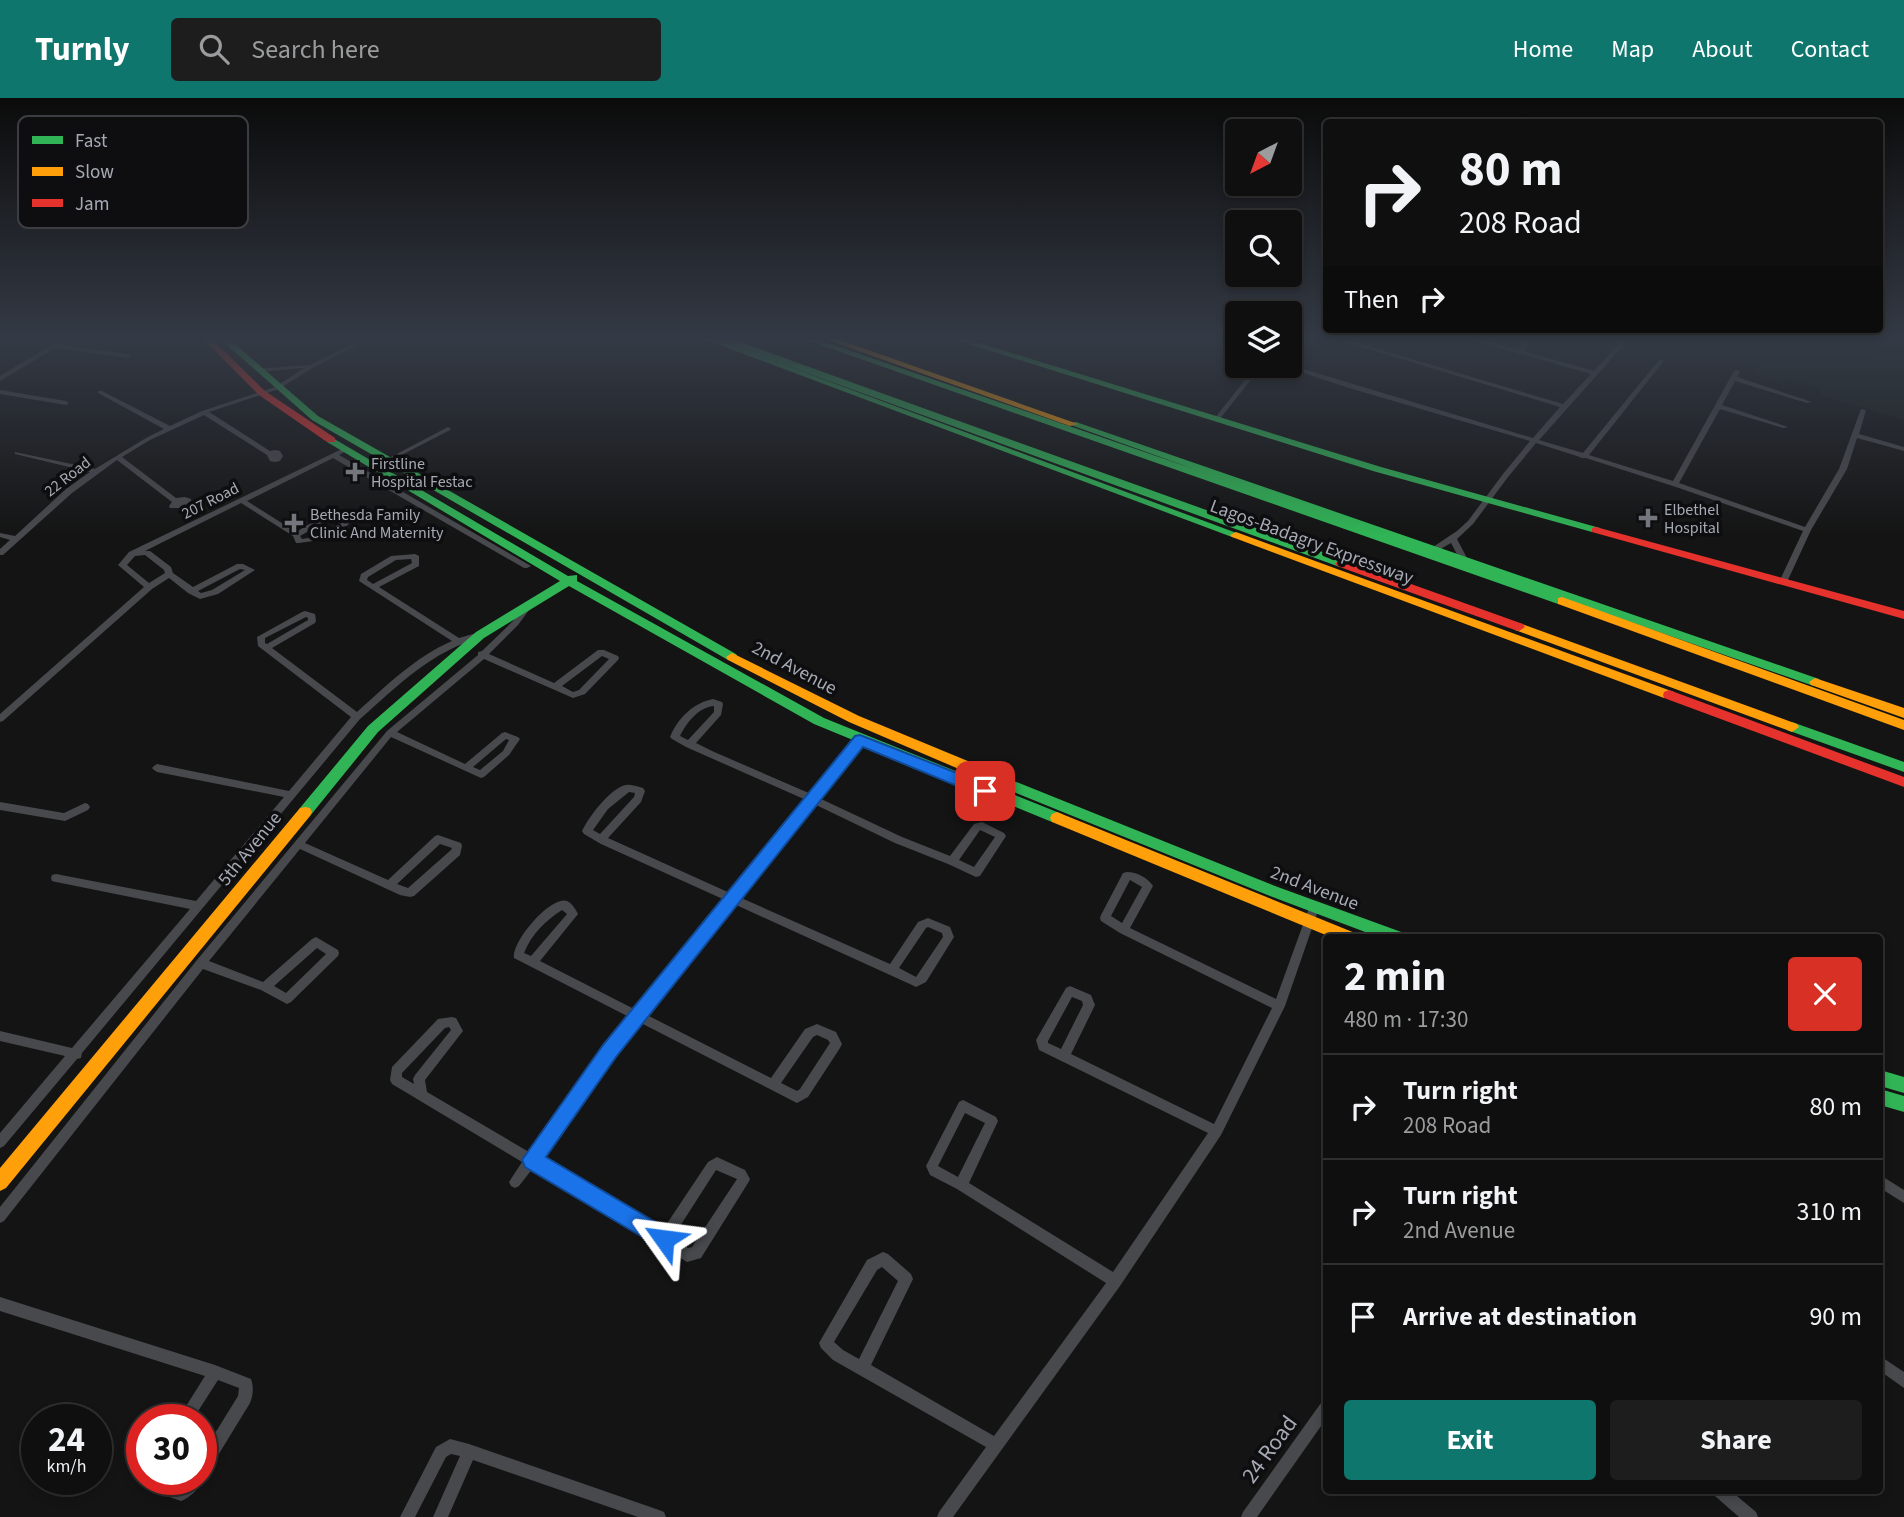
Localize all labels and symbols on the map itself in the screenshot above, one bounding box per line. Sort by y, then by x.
legend [18,116,248,228]
north arrow [1225,119,1302,196]
text: Fast [75,128,108,155]
text: Slow [75,159,114,186]
text: Jam [75,191,109,218]
street label: 22 Road [40,452,95,502]
place label: Firstline Hospital Festac [371,453,472,493]
marker: Firstline Hospital Festac [345,462,365,482]
street label: 207 Road [178,477,243,525]
street label: Lagos-Badagry Expressway [1206,493,1417,592]
place label: Elbethel Hospital [1664,499,1720,539]
place label: Bethesda Family Clinic And Maternity [310,504,444,544]
marker: Elbethel Hospital [1638,508,1658,528]
marker: Bethesda Family Clinic And Maternity [284,513,304,533]
street label: 2nd Avenue [747,635,842,702]
pin [955,761,1015,821]
street label: 5th Avenue [212,806,289,892]
street label: 2nd Avenue [1266,859,1363,918]
position arrow [627,1202,701,1276]
speed limit sign: 30 [126,1404,217,1495]
street label: 24 Road [1233,1409,1305,1490]

